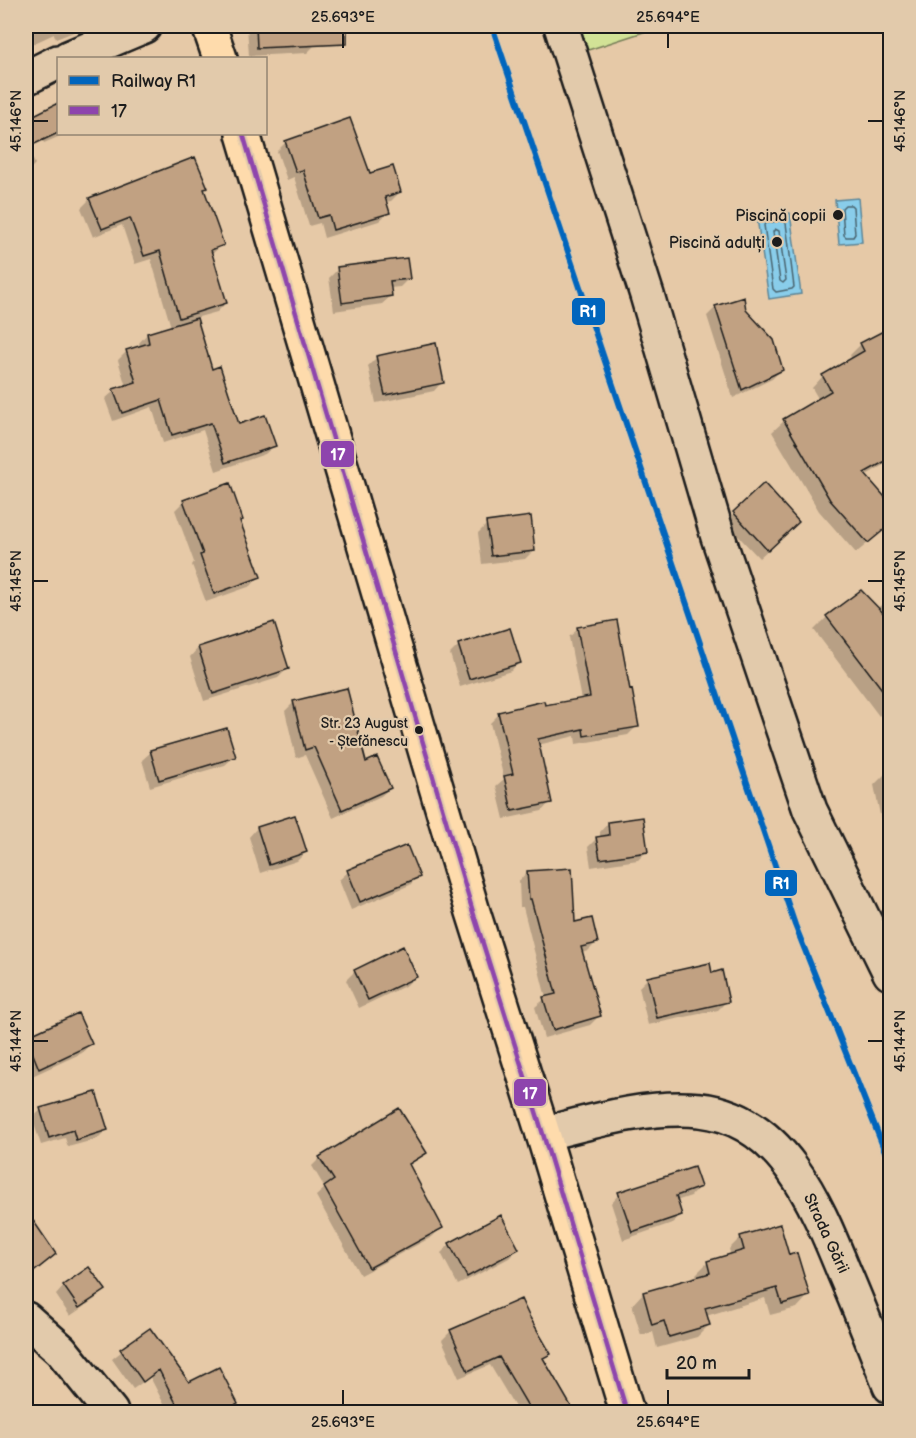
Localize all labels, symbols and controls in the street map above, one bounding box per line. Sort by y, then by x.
text: 25.693°E [311,8,375,27]
text: 25.694°E [636,8,700,27]
legend [57,57,267,135]
text: Railway R1 [111,71,196,92]
text: 45.146°N [7,90,26,152]
text: 45.146°N [891,90,910,152]
text: 17 [111,101,127,122]
place label: Piscină copii [735,207,826,226]
marker: Piscină copii [831,208,845,222]
place label: Piscină adulți [669,234,765,253]
marker: Piscină adulți [770,235,784,249]
line badge: R1 [571,297,606,326]
text: R1 [579,303,597,322]
line badge: 17 [320,440,355,468]
text: 17 [330,446,346,465]
text: 45.145°N [7,550,26,612]
text: 45.145°N [891,550,910,612]
place label: Str. 23 August - Ștefănescu [321,715,409,750]
marker: Str. 23 August - Ștefănescu [413,724,425,736]
line badge: R1 [764,869,798,897]
text: R1 [772,875,790,894]
text: 45.144°N [7,1010,26,1072]
text: 45.144°N [891,1010,910,1072]
line badge: 17 [513,1078,547,1107]
text: 17 [522,1085,538,1104]
street label: Strada Gării [799,1191,852,1277]
scale bar [667,1342,750,1380]
text: 20 m [676,1353,717,1374]
text: 25.693°E [311,1413,375,1432]
text: 25.694°E [636,1413,700,1432]

